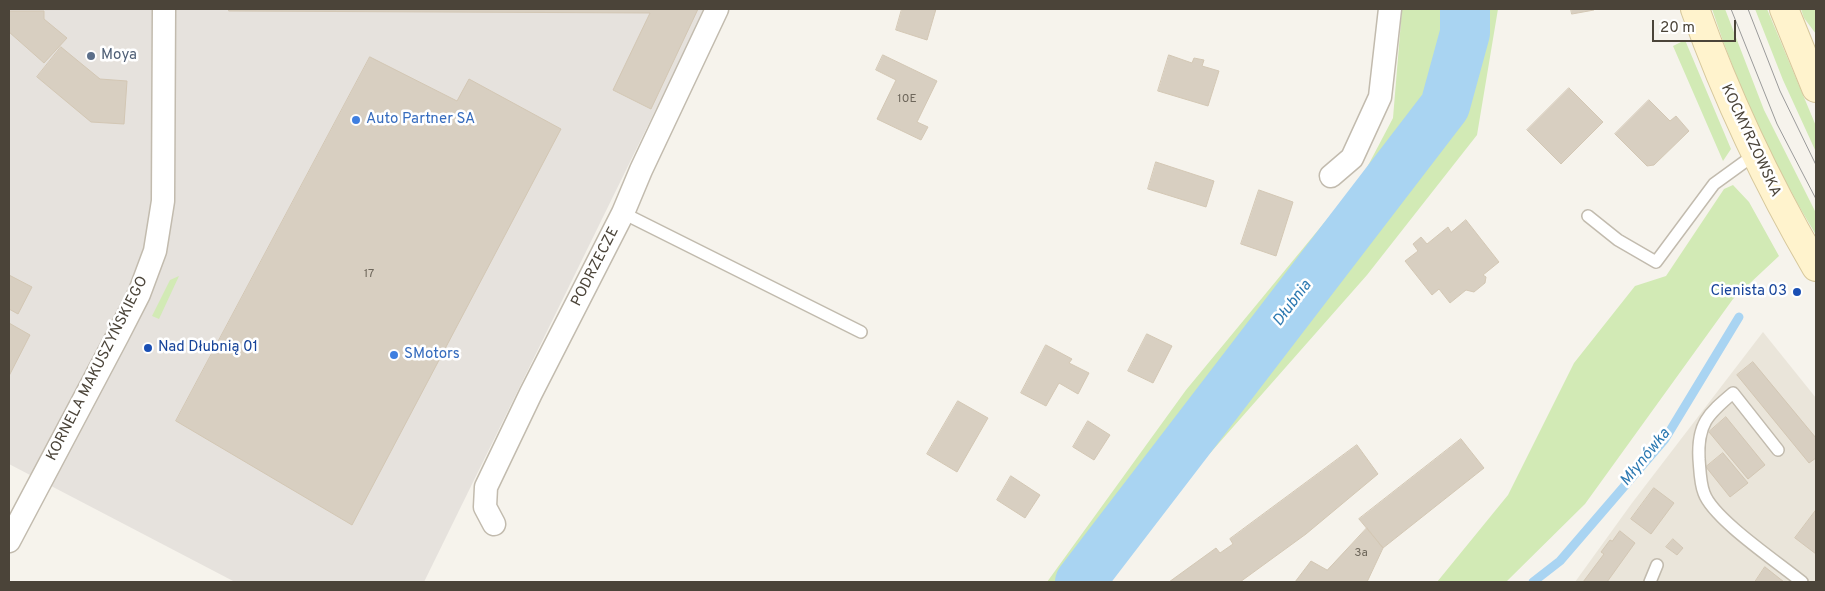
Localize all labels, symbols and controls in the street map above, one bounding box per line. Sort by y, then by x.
scale bar [1655,10,1739,42]
text: 20 m [1660,19,1695,38]
place label: Moya [101,47,137,65]
marker: Moya [85,50,97,62]
street label: KOCMYRZOWSKA [1716,82,1784,200]
house number: 10E [897,93,917,107]
place label: Auto Partner SA [366,111,475,129]
marker: Auto Partner SA [350,114,362,126]
street label: PODRZECZE [568,224,624,310]
house number: 17 [364,268,374,282]
street label: KORNELA MAKUSZYŃSKIEGO [43,274,153,464]
water label: Dłubnia [1269,277,1317,331]
place label: Cienista 03 [1711,283,1787,301]
marker: Cienista 03 [1791,286,1803,298]
place label: Nad Dłubnią 01 [158,339,258,357]
marker: Nad Dłubnią 01 [142,342,154,354]
place label: SMotors [404,346,460,364]
marker: SMotors [388,349,400,361]
water label: Młynówka [1617,425,1675,491]
house number: 3a [1354,547,1368,561]

